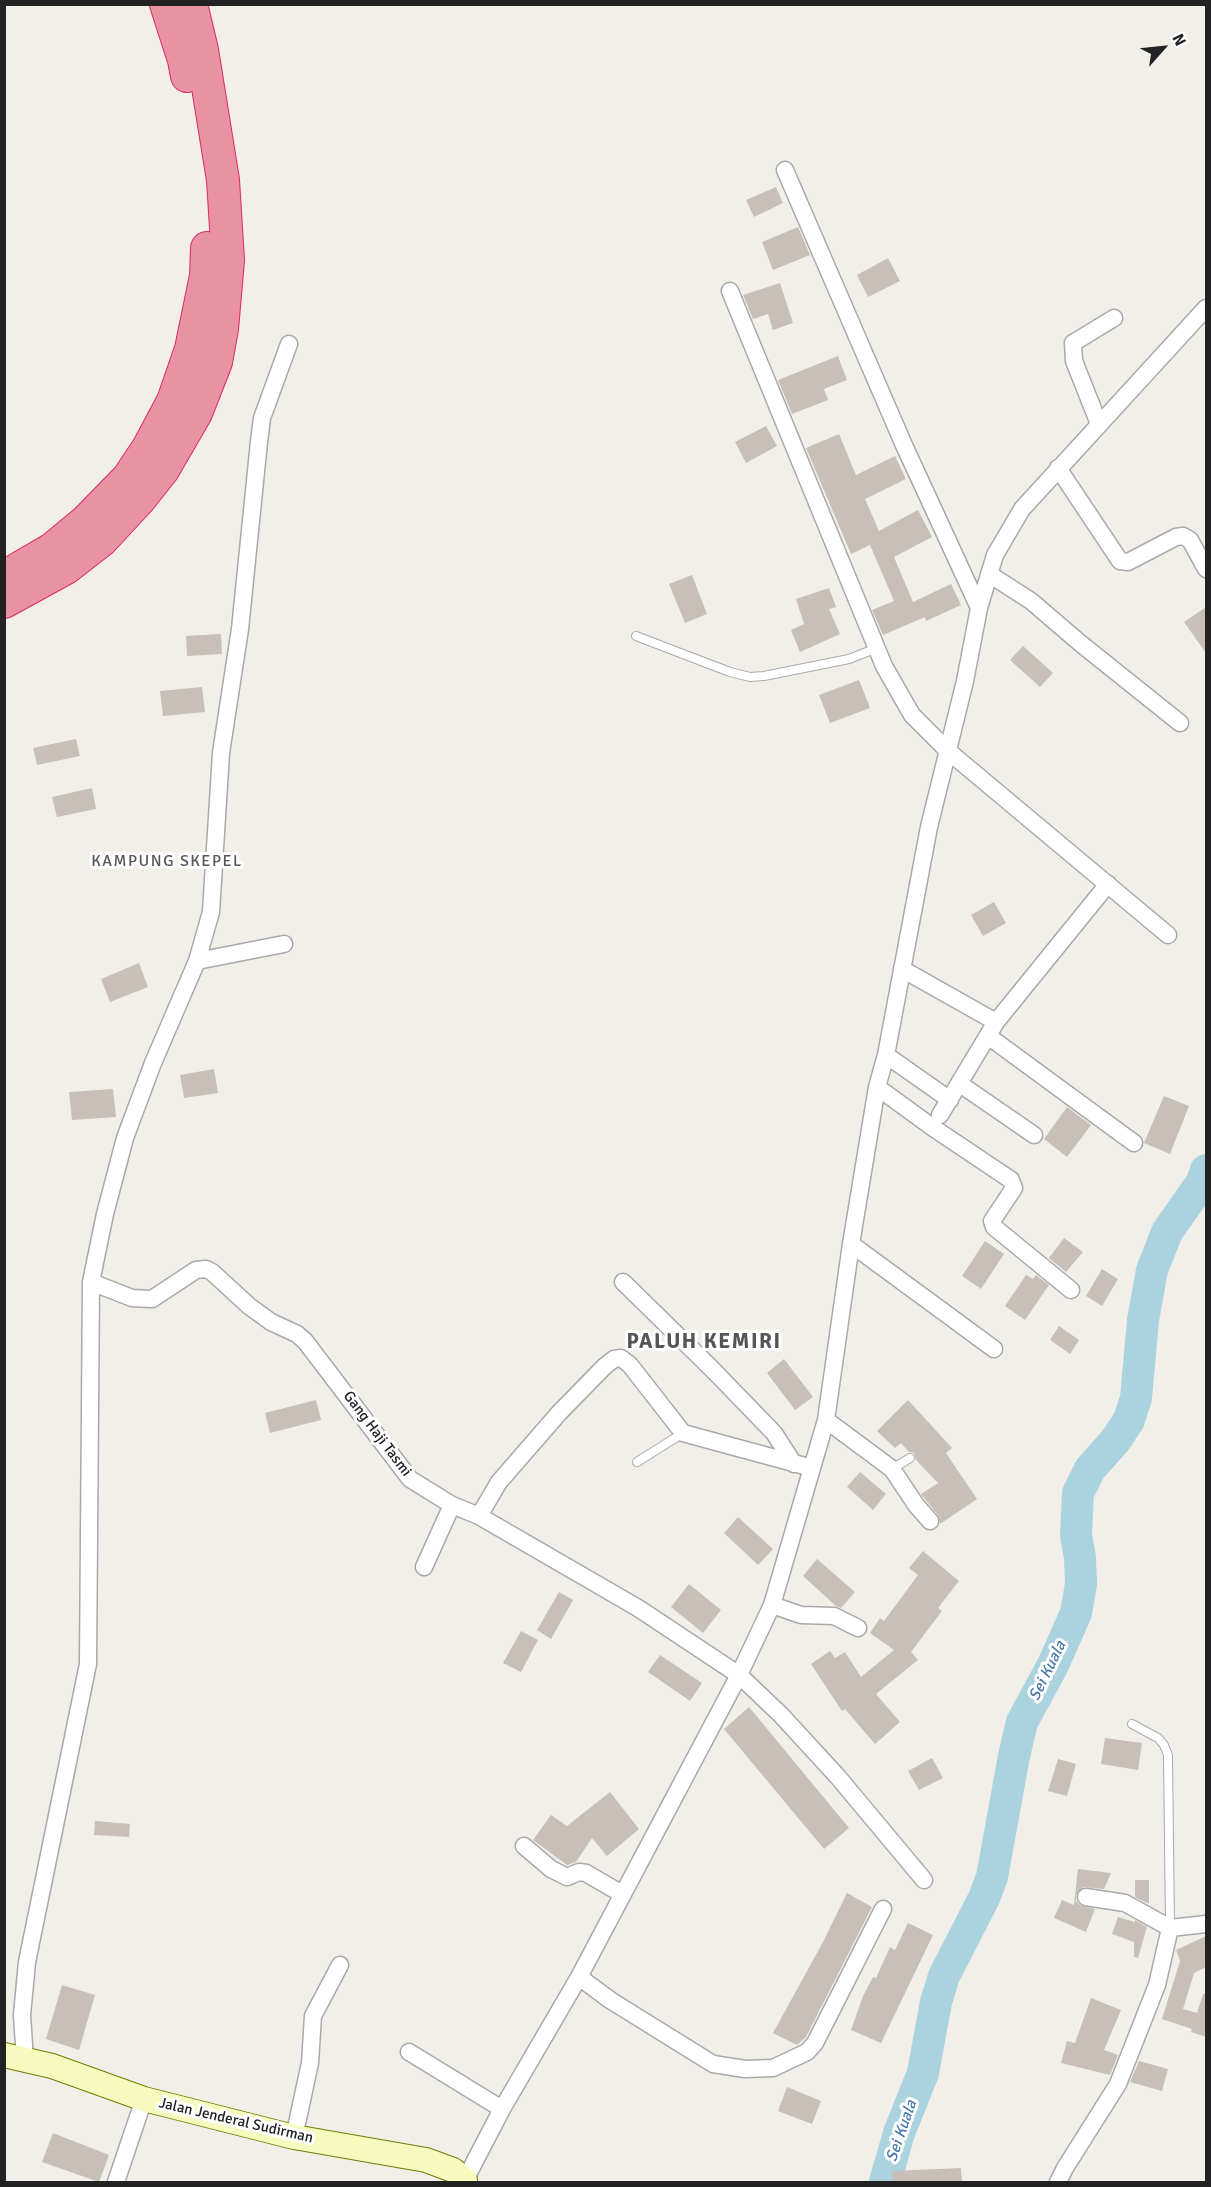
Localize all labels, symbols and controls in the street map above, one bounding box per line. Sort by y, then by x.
north arrow [1133,18,1193,78]
text: N [1168,30,1190,49]
district label: KAMPUNG SKEPEL [91,852,243,872]
district label: PALUH KEMIRI [626,1329,782,1355]
street label: Gang Haji Tasmi [339,1388,415,1480]
water label: Sei Kuala [1025,1638,1071,1704]
street label: Jalan Jenderal Sudirman [157,2094,315,2148]
water label: Sei Kuala [883,2098,921,2164]

